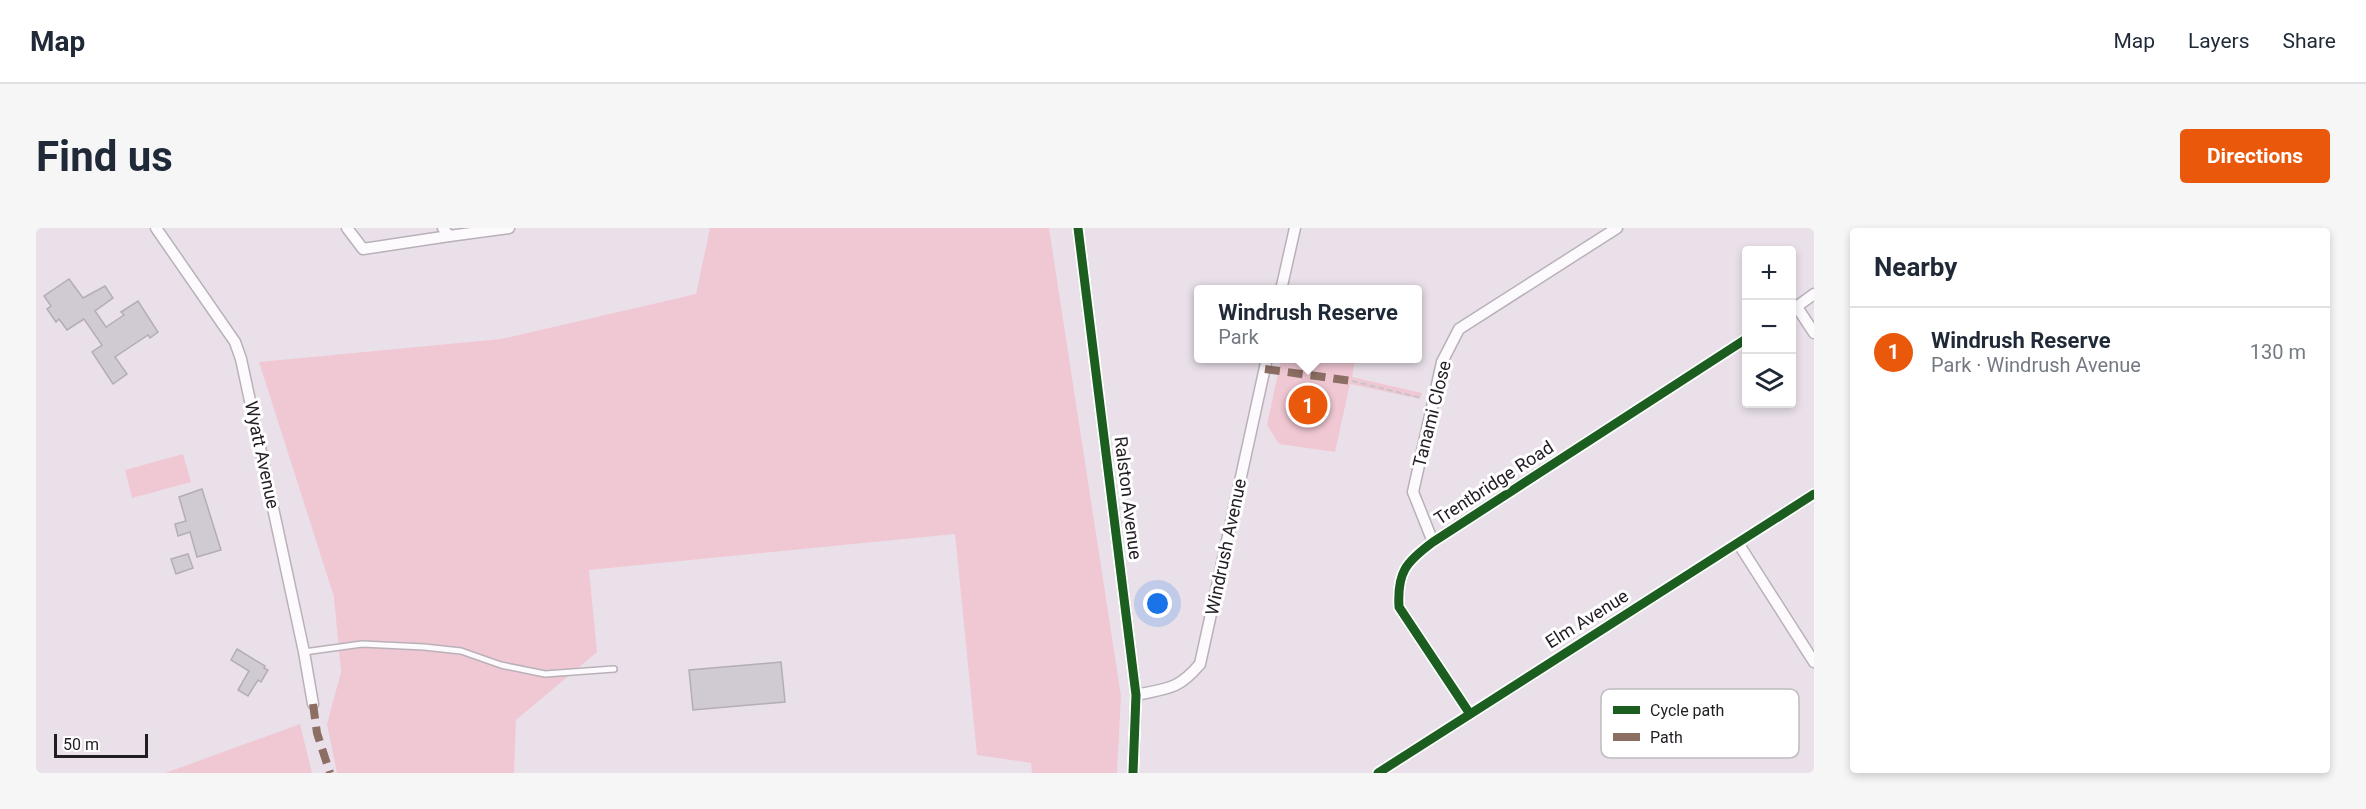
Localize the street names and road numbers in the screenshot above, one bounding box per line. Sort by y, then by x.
street label: Tanami Close [1408,358,1455,469]
street label: Wyatt Avenue [241,399,284,511]
street label: Ralston Avenue [1111,435,1146,561]
street label: Trentbridge Road [1430,436,1557,529]
street label: Windrush Avenue [1201,477,1250,617]
street label: Elm Avenue [1541,585,1632,652]

